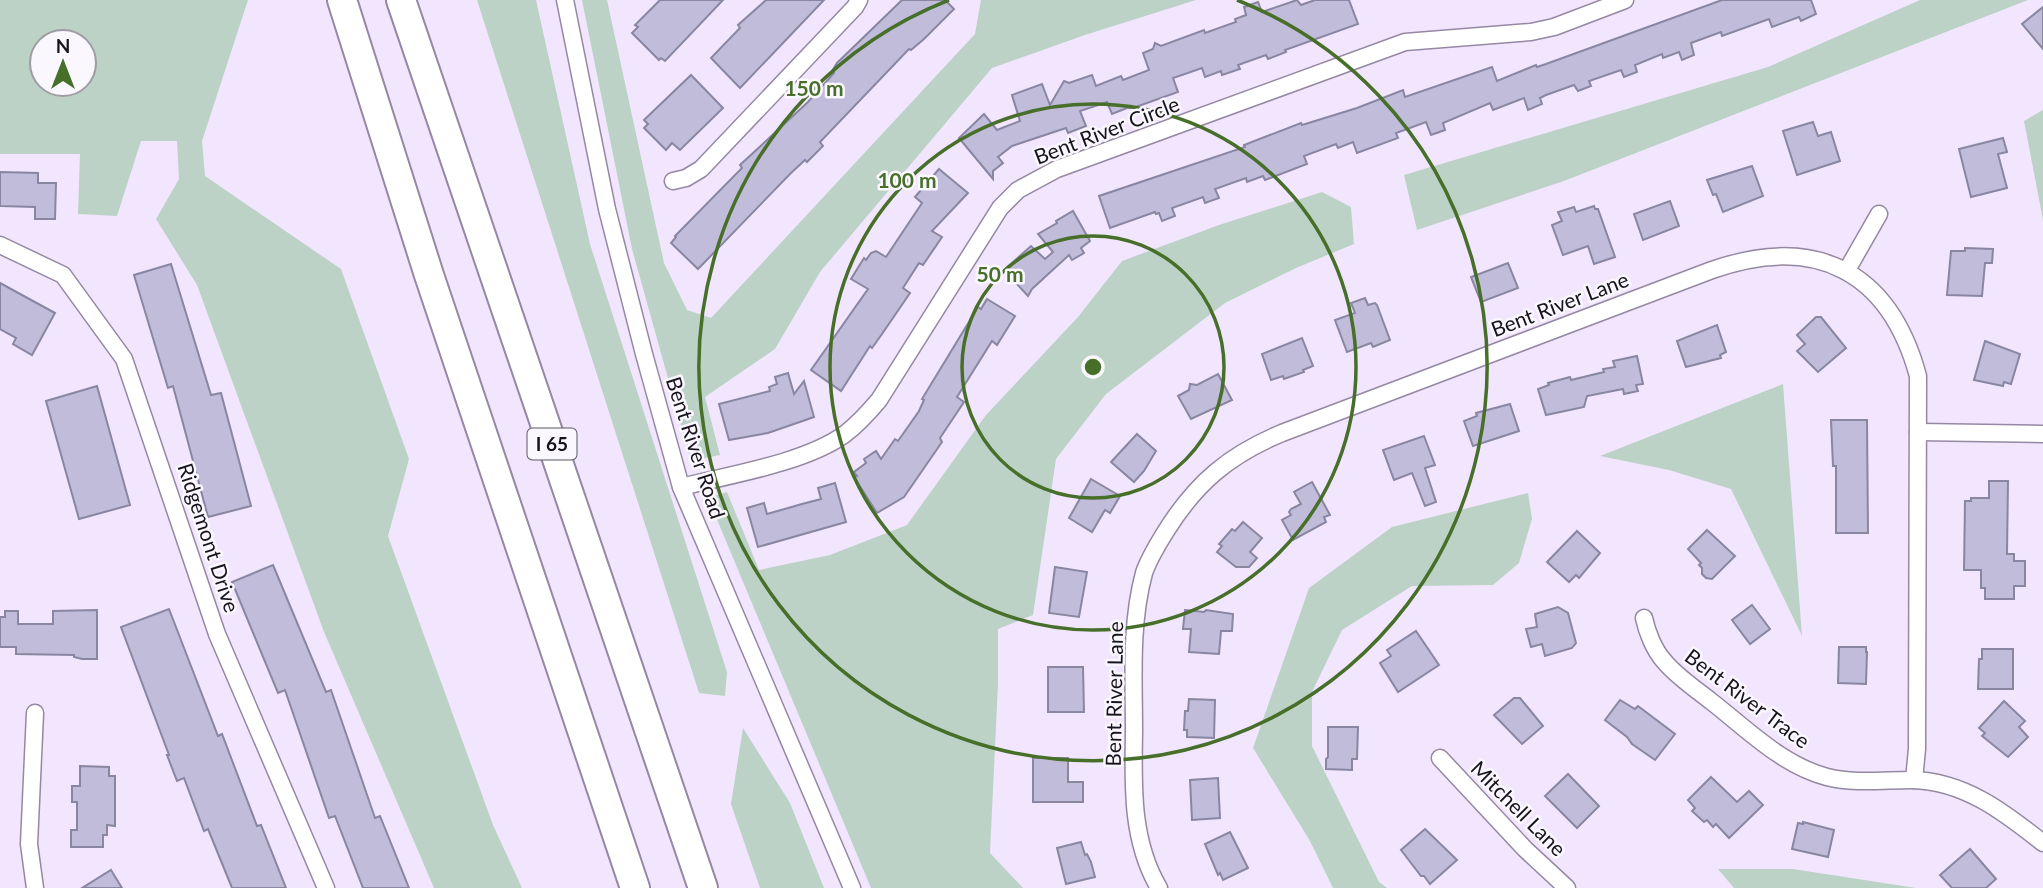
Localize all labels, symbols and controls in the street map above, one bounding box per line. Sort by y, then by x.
north arrow [28,28,98,98]
text: N [56,34,70,57]
text: 150 m [784,75,844,100]
street label: Bent River Circle [1030,90,1183,169]
text: 100 m [877,167,937,192]
text: 50 m [976,261,1024,286]
street label: Bent River Lane [1487,266,1632,341]
centre of rings [1081,355,1105,379]
street label: Bent River Road [662,373,731,522]
road number: I 65 [528,428,576,460]
street label: Ridgemont Drive [174,460,245,615]
street label: Bent River Lane [1100,621,1127,767]
street label: Bent River Trace [1681,643,1815,753]
street label: Mitchell Lane [1466,755,1572,861]

